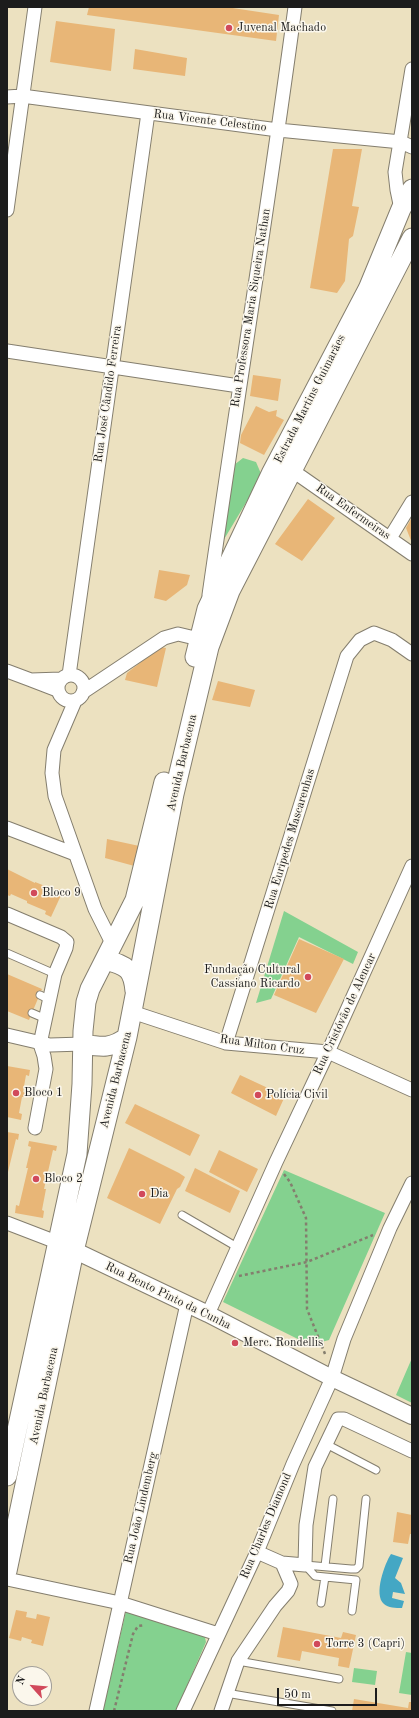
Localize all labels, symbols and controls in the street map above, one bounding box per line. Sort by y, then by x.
place label: Juvenal Machado [237,21,326,35]
marker: Juvenal Machado [224,23,234,33]
street label: Rua Vicente Celestino [153,107,267,135]
street label: Rua Professora Maria Siqueira Nathan [228,208,274,408]
street label: Rua José Cândido Ferreira [91,324,125,464]
street label: Estrada Martins Guimarães [271,332,349,466]
street label: Rua Enfermeiras [313,481,393,543]
street label: Avenida Barbacena [164,713,200,813]
street label: Rua Euripedes Mascarenhas [262,767,318,911]
place label: Bloco 9 [42,886,81,900]
marker: Bloco 9 [29,888,39,898]
street label: Rua Cristóvão de Alencar [310,951,380,1077]
place label: Fundação Cultural Cassiano Ricardo [204,963,300,991]
marker: Fundação Cultural Cassiano Ricardo [303,972,313,982]
street label: Avenida Barbacena [97,1030,135,1130]
street label: Rua Milton Cruz [219,1032,305,1058]
place label: Bloco 1 [24,1086,63,1100]
marker: Bloco 1 [11,1088,21,1098]
place label: Polícia Civil [266,1088,328,1102]
marker: Polícia Civil [253,1090,263,1100]
place label: Bloco 2 [44,1172,83,1186]
marker: Bloco 2 [31,1174,41,1184]
place label: Dia [150,1187,169,1201]
marker: Dia [137,1189,147,1199]
street label: Rua Bento Pinto da Cunha [103,1259,233,1333]
place label: Merc. Rondellis [243,1336,323,1350]
marker: Merc. Rondellis [230,1338,240,1348]
street label: Avenida Barbacena [27,1346,61,1446]
street label: Rua João Lindemberg [121,1451,161,1565]
street label: Rua Charles Diamond [237,1471,295,1581]
place label: Torre 3 (Capri) [325,1637,405,1651]
marker: Torre 3 (Capri) [312,1639,322,1649]
north arrow [12,1666,52,1706]
text: N [15,1675,29,1687]
scale bar [279,1680,379,1706]
text: 50 m [284,1689,311,1701]

